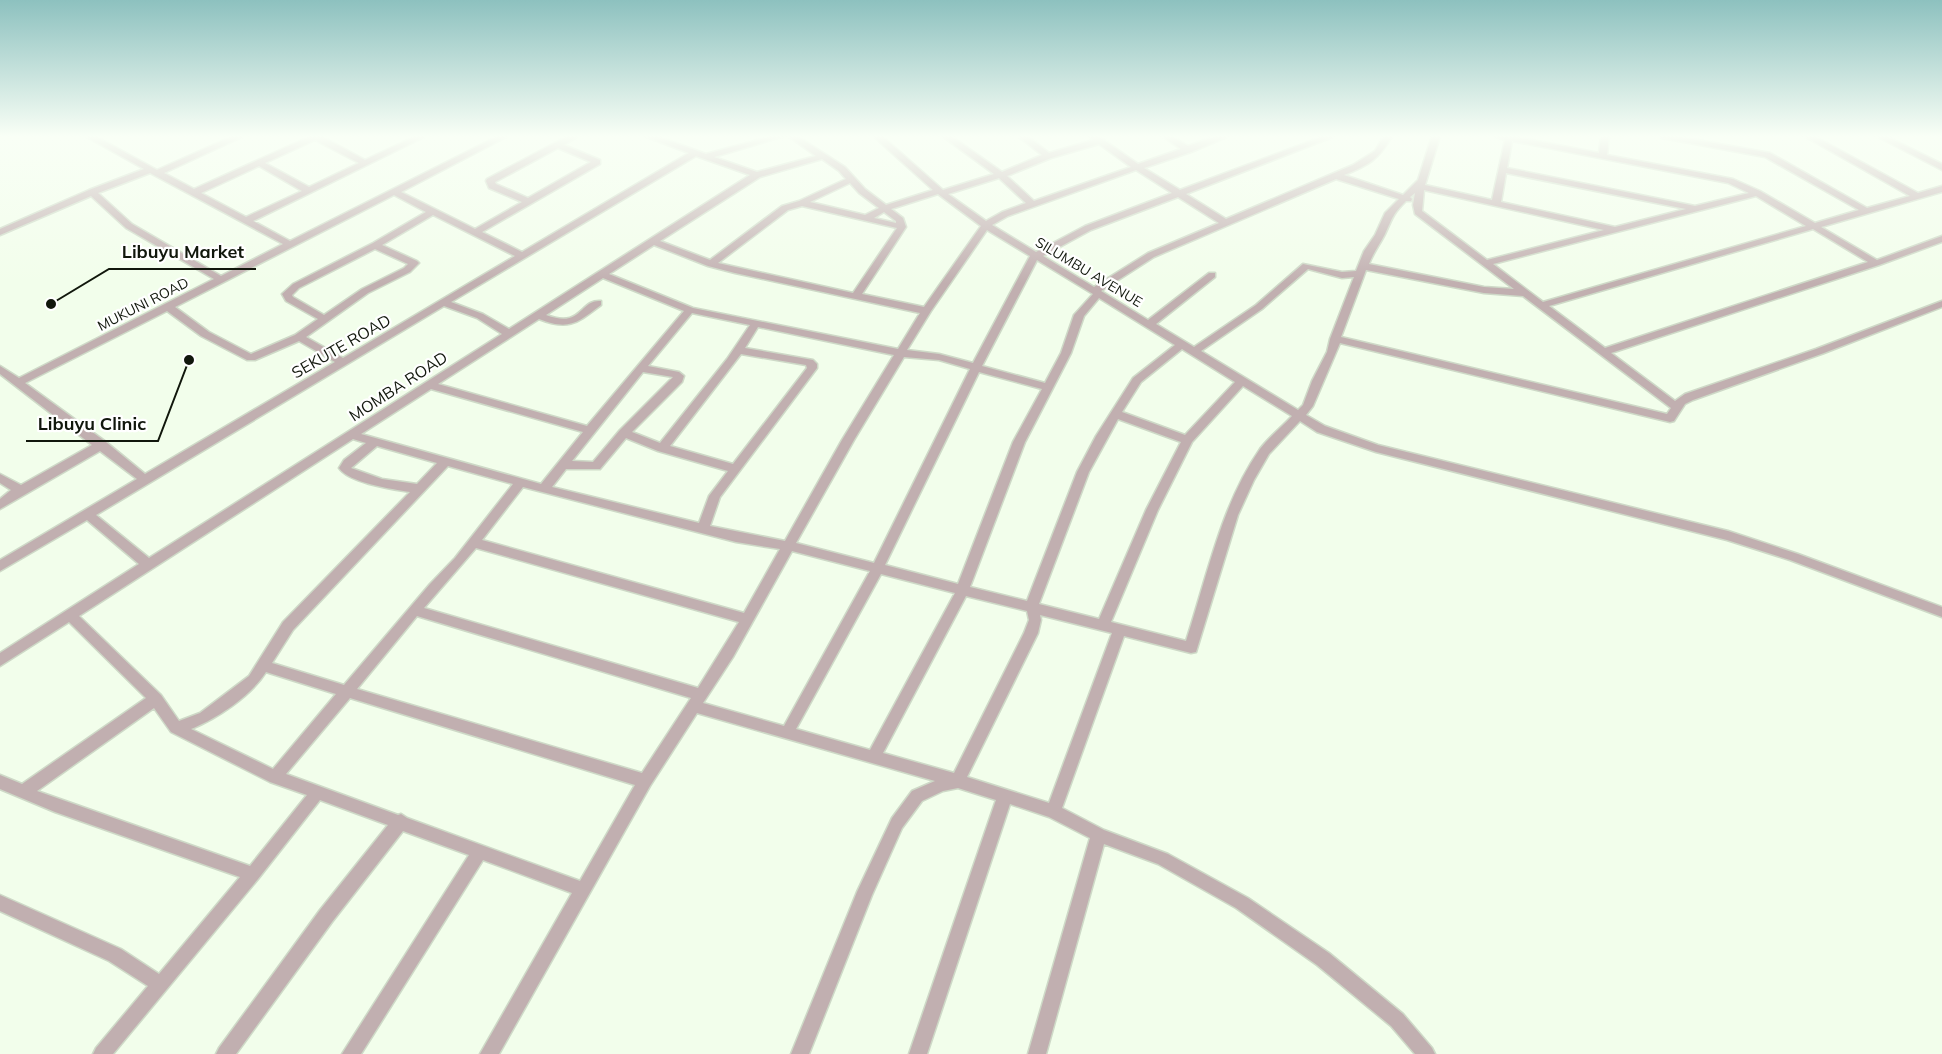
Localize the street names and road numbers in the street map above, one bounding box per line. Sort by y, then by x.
street label: SILUMBU AVENUE [1032,233,1146,311]
street label: MUKUNI ROAD [94,273,192,335]
street label: SEKUTE ROAD [288,310,394,382]
street label: MOMBA ROAD [345,347,451,425]

